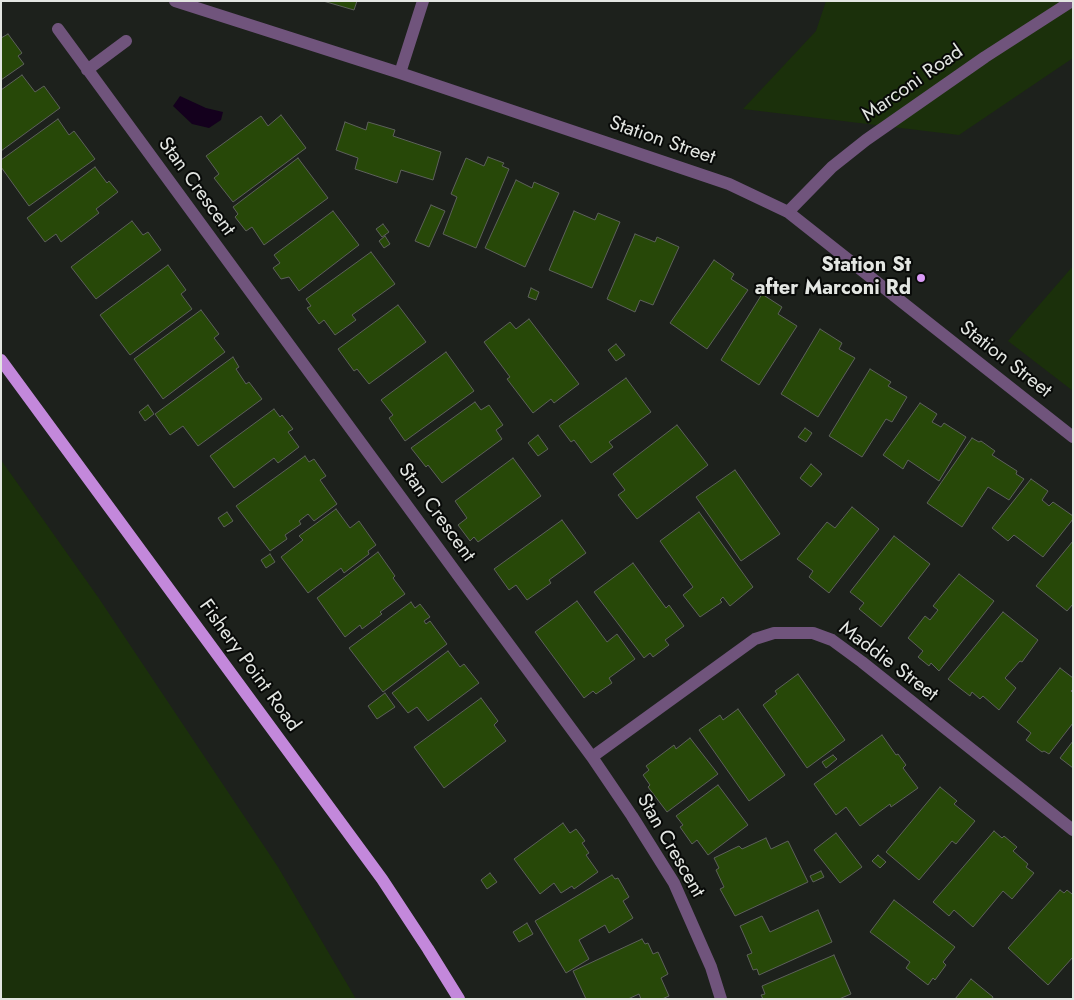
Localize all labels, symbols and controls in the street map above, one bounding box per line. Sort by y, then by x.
street label: Marconi Road [858,40,968,128]
street label: Station Street [606,112,718,170]
street label: Stan Crescent [152,133,240,241]
place label: Station St after Marconi Rd [755,254,911,301]
marker: Station St after Marconi Rd [915,272,927,284]
street label: Station Street [954,317,1056,403]
street label: Stan Crescent [392,459,480,567]
street label: Fishery Point Road [193,595,305,737]
street label: Maddie Street [834,617,942,707]
street label: Stan Crescent [631,790,709,902]

